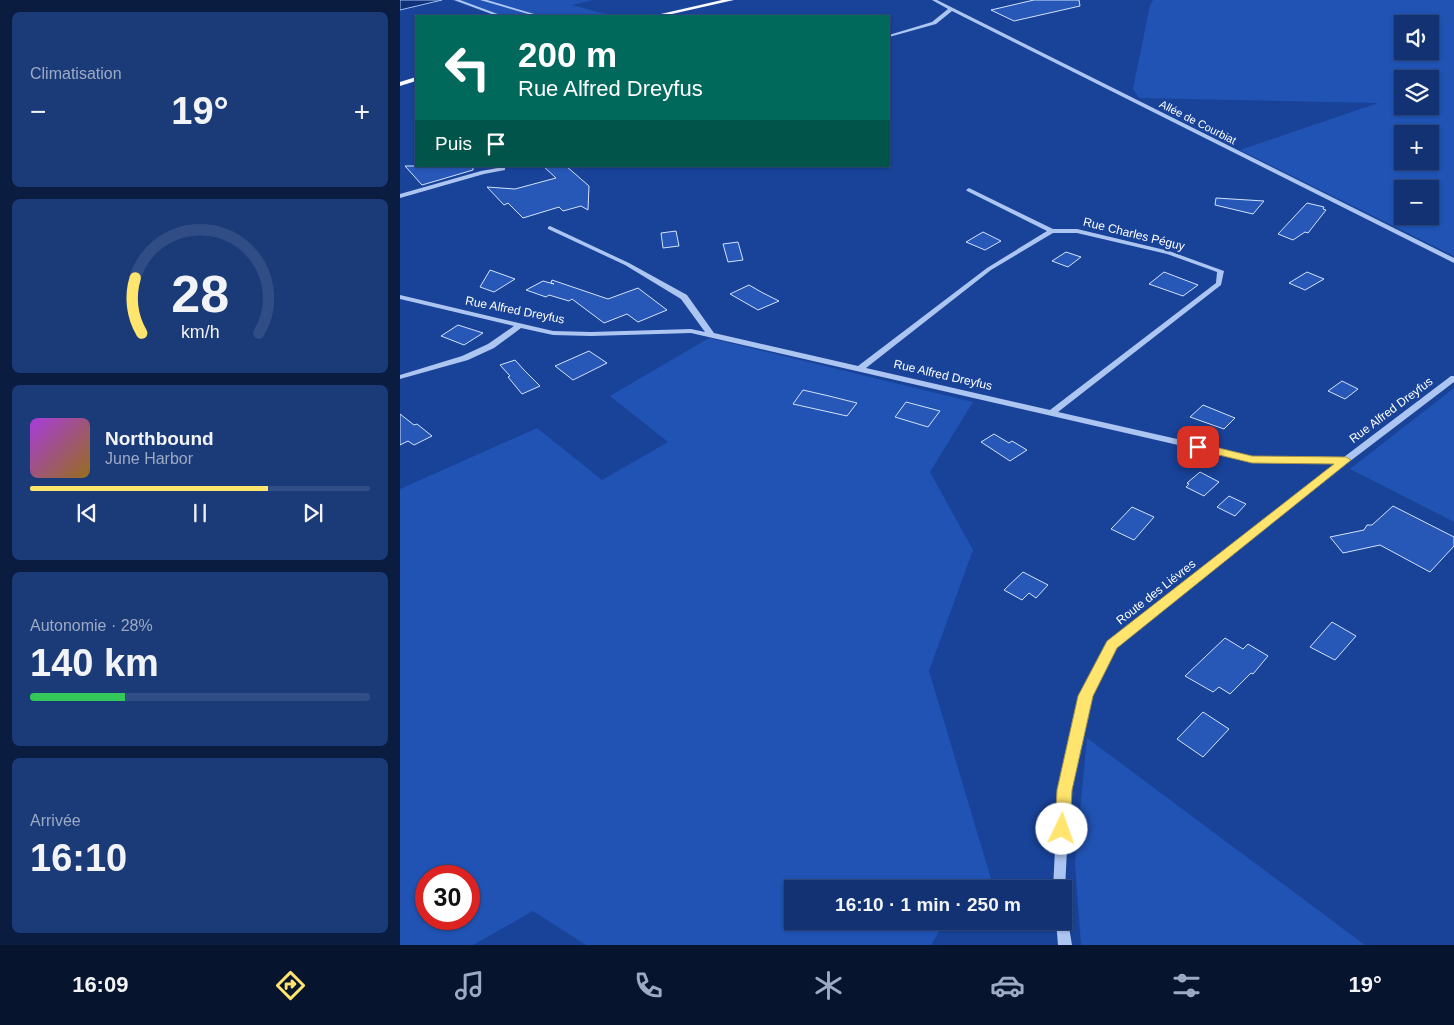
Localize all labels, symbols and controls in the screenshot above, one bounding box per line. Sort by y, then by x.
map controls [1394,15,1439,225]
button: sound [1394,15,1439,60]
icon: left [435,35,500,100]
text: 200 m [518,35,617,74]
text: Climatisation [30,65,122,82]
button: layers [1394,70,1439,115]
text: Rue Alfred Dreyfus [518,76,703,101]
text: 19° [171,90,229,132]
text: − [30,96,46,127]
text: + [354,96,370,127]
street label: Allée de Courbiat [1158,97,1238,147]
button: + [1394,125,1439,170]
icon: arrive [482,130,510,158]
text: Puis [435,133,472,154]
button: − [1394,180,1439,225]
street label: Rue Charles Péguy [1082,215,1186,253]
text: 28 [171,265,229,323]
street label: Rue Alfred Dreyfus [464,294,566,326]
text: km/h [181,322,219,342]
street label: Rue Alfred Dreyfus [892,357,994,393]
street label: Rue Alfred Dreyfus [1347,374,1435,446]
pin [1177,426,1219,468]
text: Northbound [105,428,214,449]
icon: arrive [1184,433,1212,461]
text: June Harbor [105,450,193,467]
icon: previous [73,499,101,527]
icon: pause [186,499,214,527]
icon: next [299,499,327,527]
street label: Route des Liévres [1114,557,1198,627]
text: Autonomie · 28% [30,617,153,634]
text: 140 km [30,642,159,684]
position arrow [1035,802,1087,854]
text: Arrivée [30,812,81,829]
text: 16:10 [30,837,127,879]
speed limit sign: 30 [415,865,480,930]
text: 16:10 · 1 min · 250 m [835,894,1021,915]
icon: directions [273,968,308,1003]
icon: music [452,968,487,1003]
icon: phone [631,968,666,1003]
icon: climate [811,968,846,1003]
icon: car [990,968,1025,1003]
icon: filters [1169,968,1204,1003]
text: 16:09 [72,972,128,997]
text: 19° [1349,972,1382,997]

